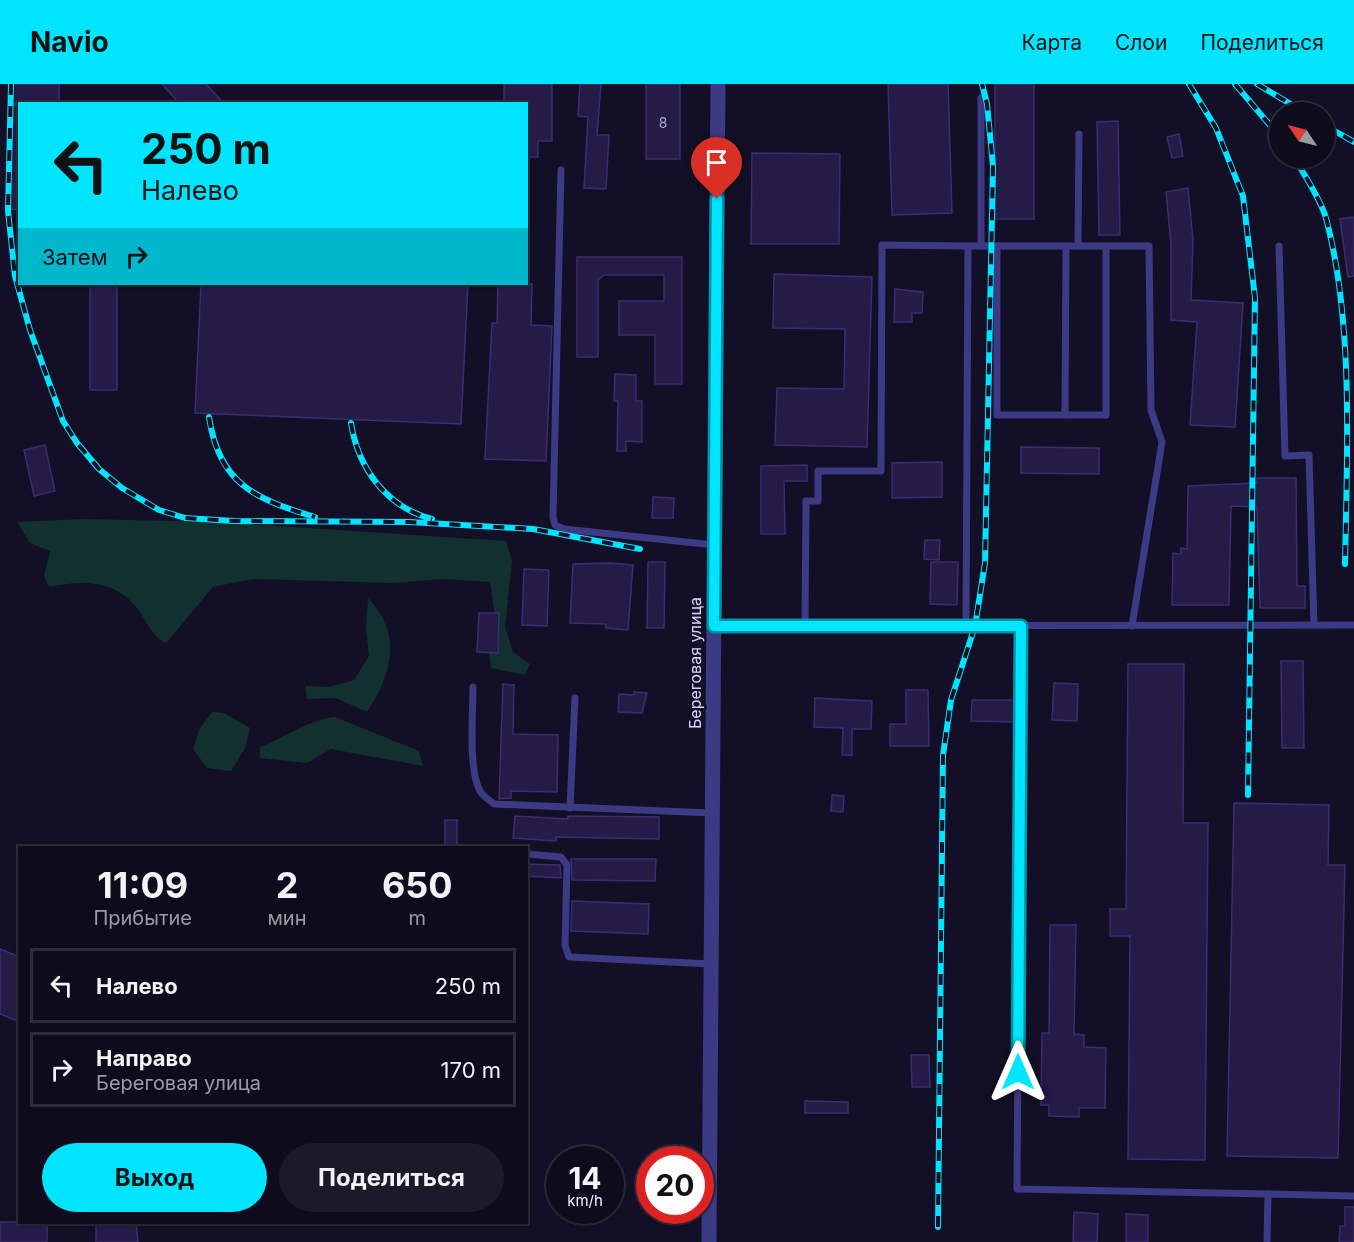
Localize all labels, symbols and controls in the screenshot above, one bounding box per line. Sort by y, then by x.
text: Navio [30,25,109,59]
text: Карта [1022,30,1082,55]
text: Слои [1115,30,1167,55]
text: Поделиться [1200,30,1324,55]
north arrow [1269,102,1335,168]
map controls [1269,102,1335,168]
house number: 8 [659,114,667,131]
text: 250 m [141,123,271,174]
icon: left [42,126,120,204]
pin [691,137,742,199]
icon: arrive [700,146,733,179]
text: Налево [141,174,239,207]
icon: right [120,240,153,273]
text: Затем [42,244,108,270]
street label: Береговая улица [685,597,705,729]
text: 11:09 [97,863,188,907]
text: 2 [276,863,298,907]
text: 650 [382,863,453,907]
text: Прибытие [93,906,192,930]
text: мин [267,906,307,930]
text: m [408,906,426,930]
icon: left [45,969,78,1002]
text: Налево [96,973,178,999]
text: 250 m [435,973,501,999]
position arrow [986,1040,1050,1104]
text: Направо [96,1045,192,1071]
icon: right [45,1053,78,1086]
text: 170 m [441,1057,501,1083]
text: Береговая улица [96,1071,261,1095]
button: Выход [42,1143,267,1212]
button: Поделиться [279,1143,504,1212]
speed limit sign: 20 [636,1146,714,1224]
text: 14 [568,1160,602,1196]
text: km/h [567,1191,603,1210]

